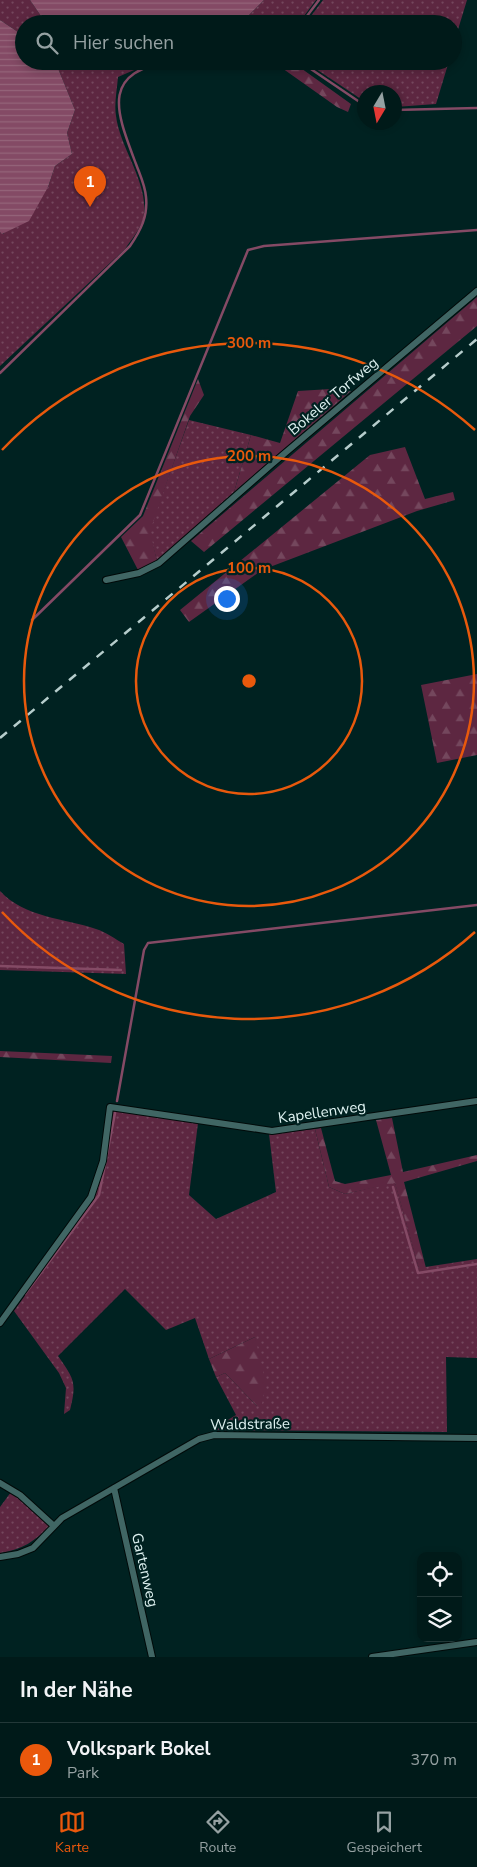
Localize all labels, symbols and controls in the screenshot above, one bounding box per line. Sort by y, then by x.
search box [15,15,462,70]
icon: search [33,29,61,57]
text: Hier suchen [73,30,174,56]
north arrow [357,85,402,130]
pin: 1 [74,166,106,207]
text: 300 m [227,333,271,353]
street label: Bokeler Torfweg [284,353,382,439]
text: 200 m [227,446,271,466]
text: 100 m [227,558,271,578]
your location [214,586,240,612]
centre of rings [240,672,258,690]
street label: Kapellenweg [277,1096,367,1128]
street label: Waldstraße [210,1413,290,1435]
street label: Gartenweg [127,1531,163,1609]
map controls [417,1552,462,1642]
button: locate [417,1552,462,1597]
button: layers [417,1597,462,1642]
text: In der Nähe [20,1676,133,1704]
text: Volkspark Bokel [67,1736,211,1762]
text: 1 [31,1749,41,1771]
text: 370 m [410,1749,457,1771]
text: Park [67,1762,99,1784]
tab: Karte [55,1808,89,1857]
tab: Route [199,1808,236,1857]
tab: Gespeichert [347,1808,422,1857]

